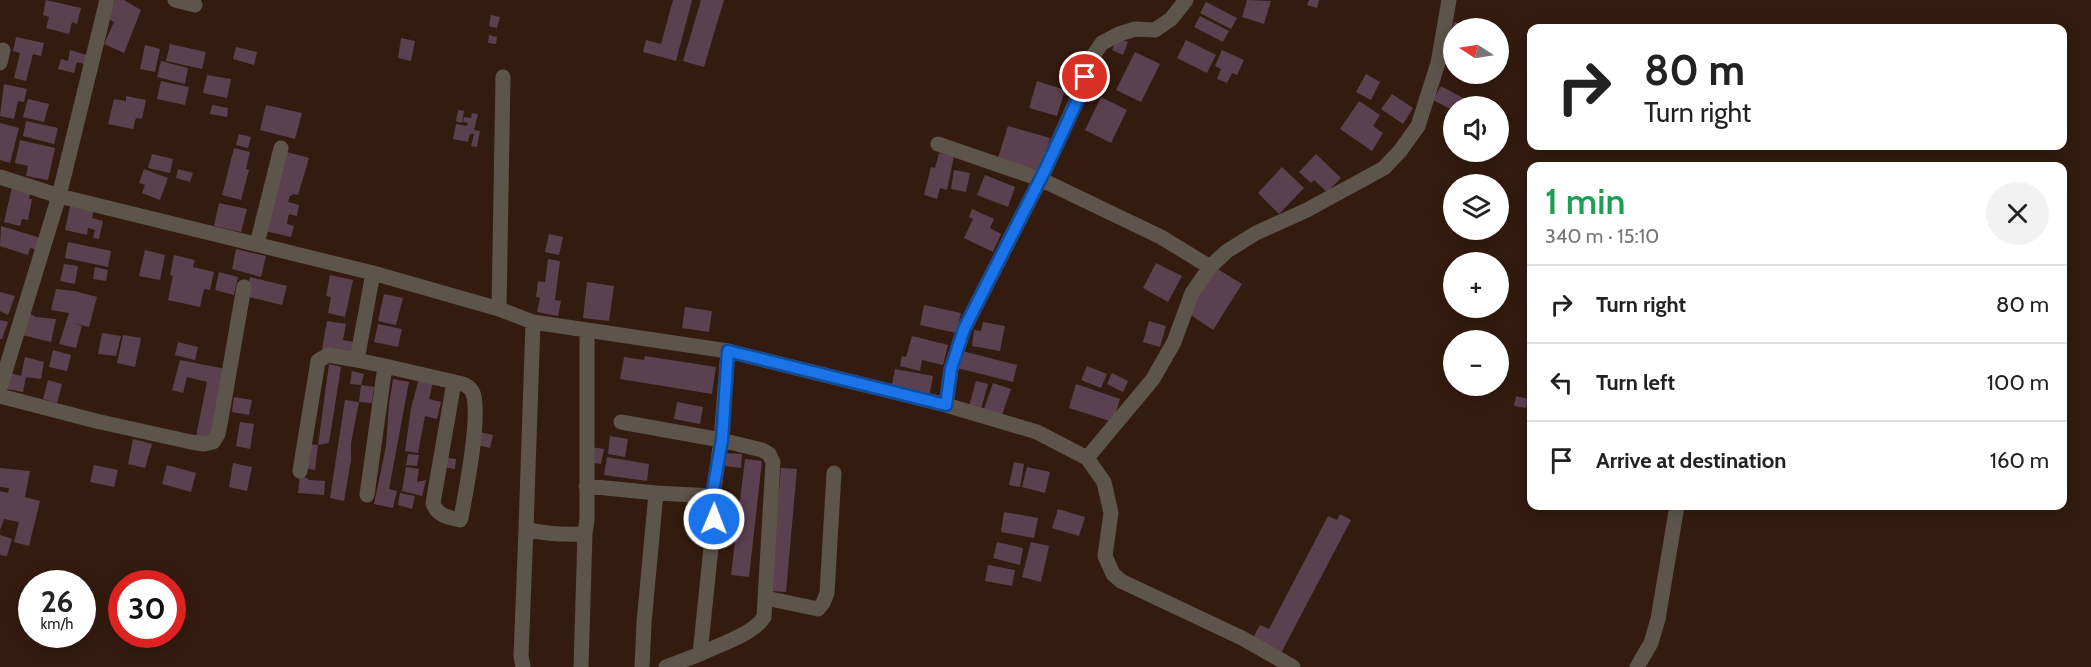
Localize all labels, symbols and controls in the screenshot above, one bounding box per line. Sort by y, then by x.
north arrow [1443,18,1509,84]
map controls [1443,18,1509,396]
text: 80 m [1644,44,1745,96]
icon: right [1545,48,1623,126]
pin [1059,51,1110,102]
icon: arrive [1068,60,1101,93]
button: sound [1443,96,1509,162]
text: Turn right [1644,96,1751,129]
button: layers [1443,174,1509,240]
text: 1 min [1545,179,1625,223]
button: close [1986,182,2049,245]
text: 340 m · 15:10 [1545,224,1659,248]
button: + [1443,252,1509,318]
icon: right [1545,288,1578,321]
text: Turn right [1596,291,1686,318]
text: 80 m [1996,291,2049,318]
button: − [1443,330,1509,396]
icon: left [1545,366,1578,399]
text: Turn left [1596,369,1675,396]
text: 100 m [1987,369,2049,396]
icon: arrive [1545,444,1578,477]
text: Arrive at destination [1596,447,1786,474]
text: 160 m [1990,447,2049,474]
position arrow [682,487,746,551]
speed limit sign: 30 [108,570,186,648]
text: 26 [41,583,73,620]
text: km/h [41,615,73,633]

